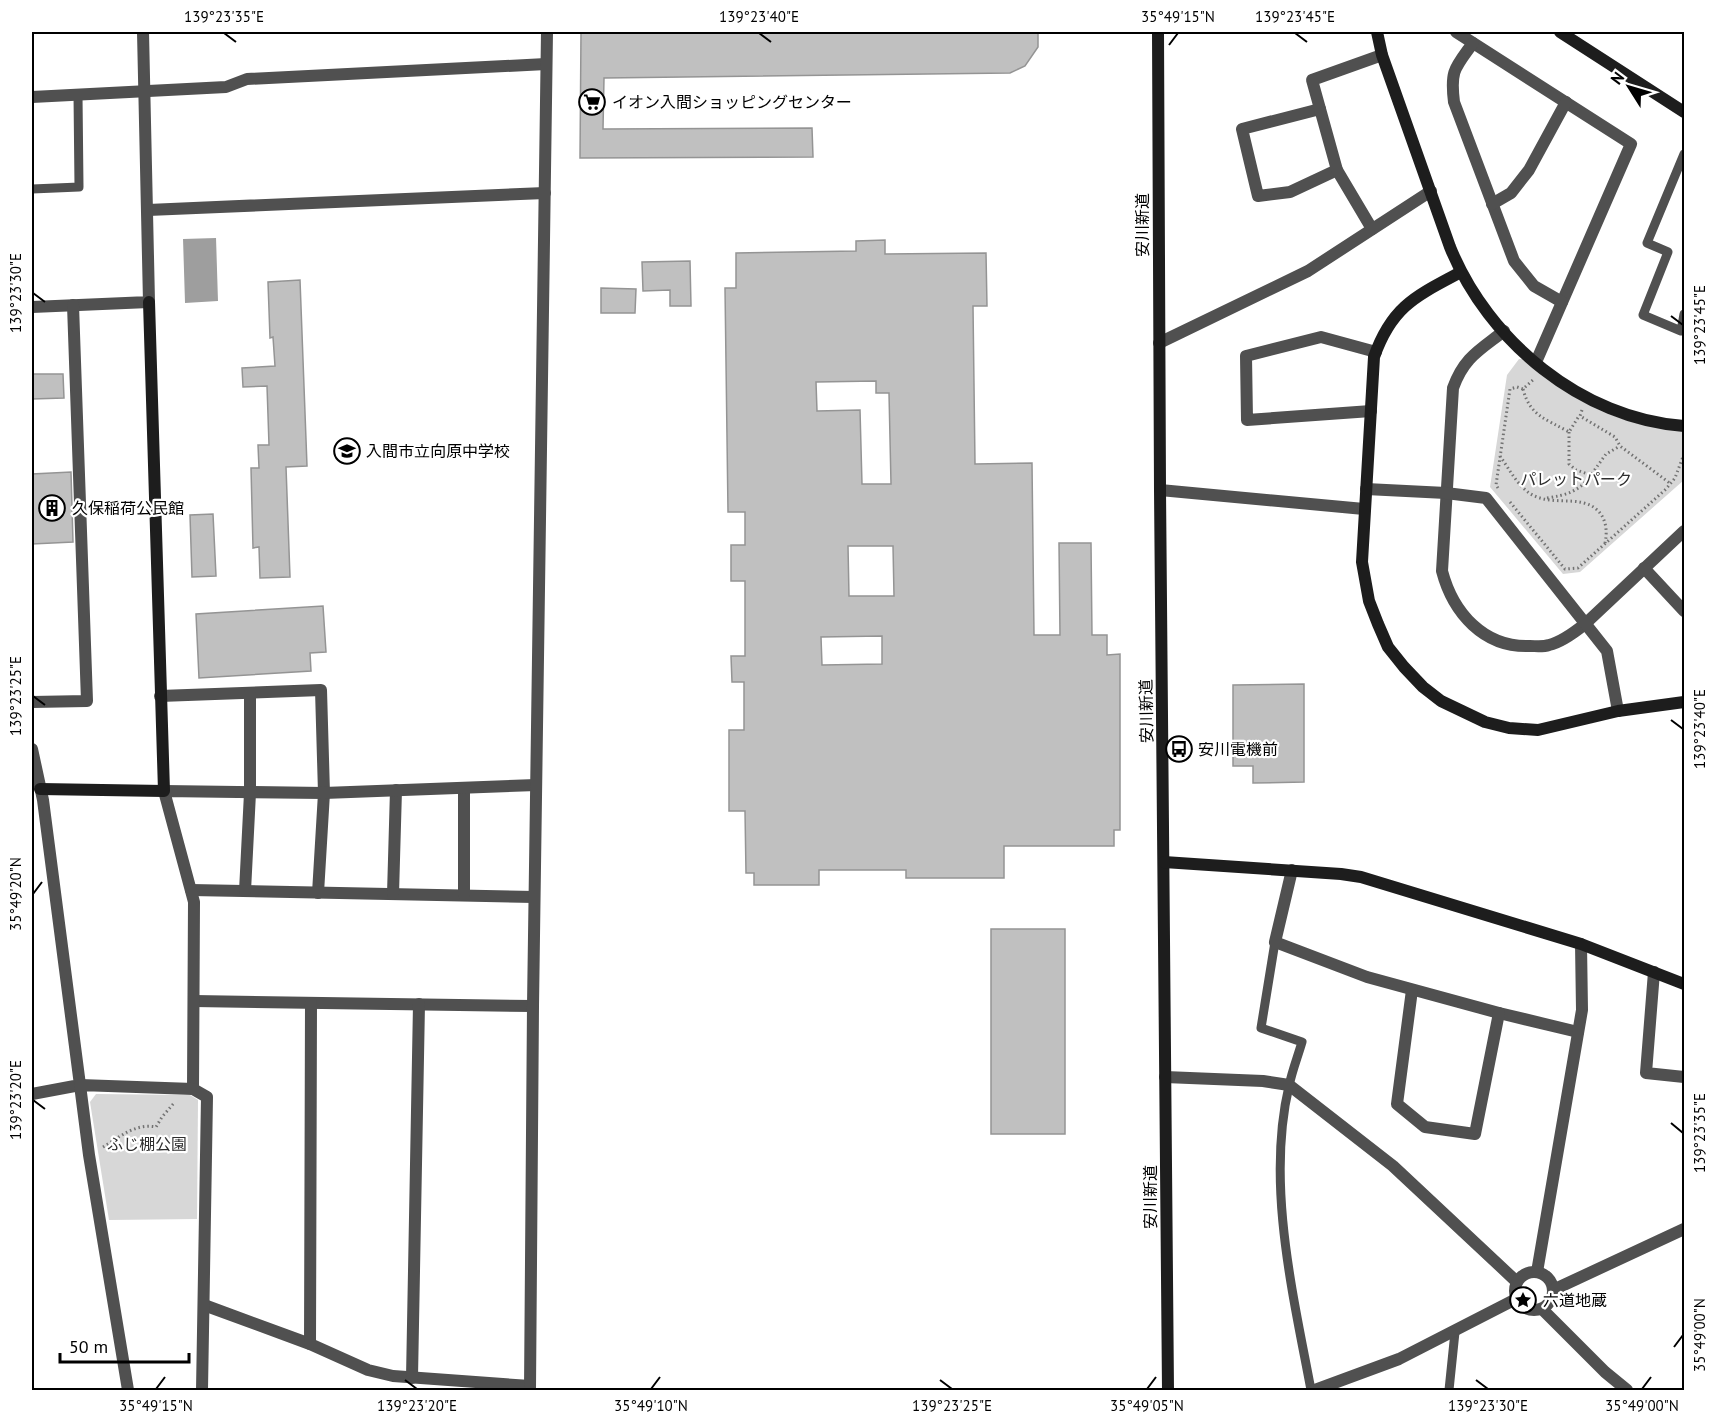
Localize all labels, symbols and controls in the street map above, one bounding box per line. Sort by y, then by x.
text: 139°23'35"E [184,7,264,26]
text: 139°23'40"E [719,7,799,26]
text: 35°49'15"N [1141,7,1215,26]
text: 139°23'45"E [1255,7,1335,26]
north arrow [1599,57,1659,117]
text: N [1606,68,1628,88]
supermarket icon: イオン入間ショッピングセンター [577,87,607,117]
place label: イオン入間ショッピングセンター [612,92,852,112]
street label: 安川新道 [1132,193,1152,257]
text: 139°23'30"E [6,253,25,333]
text: 139°23'45"E [1690,285,1709,365]
school or university icon: 入間市立向原中学校 [332,436,362,466]
place label: 入間市立向原中学校 [366,441,510,461]
park label: パレットパーク [1520,469,1632,489]
building icon: 久保稲荷公民館 [37,493,67,523]
place label: 久保稲荷公民館 [72,498,184,518]
text: 139°23'25"E [6,656,25,736]
street label: 安川新道 [1135,679,1157,743]
text: 139°23'40"E [1690,689,1709,769]
bus stop icon: 安川電機前 [1164,734,1194,764]
place label: 安川電機前 [1198,739,1278,759]
text: 35°49'20"N [6,857,25,931]
text: 139°23'20"E [6,1060,25,1140]
text: 139°23'35"E [1690,1093,1709,1173]
park label: ふじ棚公園 [107,1134,187,1154]
street label: 安川新道 [1140,1165,1160,1229]
place icon: 六道地蔵 [1508,1285,1538,1315]
place label: 六道地蔵 [1543,1290,1607,1310]
text: 35°49'00"N [1690,1298,1709,1372]
scale bar [60,1326,189,1364]
text: 50 m [69,1335,108,1358]
text: 35°49'15"N [119,1396,193,1415]
text: 139°23'20"E [377,1396,457,1415]
text: 35°49'10"N [614,1396,688,1415]
text: 139°23'25"E [912,1396,992,1415]
text: 35°49'05"N [1110,1396,1184,1415]
text: 139°23'30"E [1448,1396,1528,1415]
text: 35°49'00"N [1605,1396,1679,1415]

